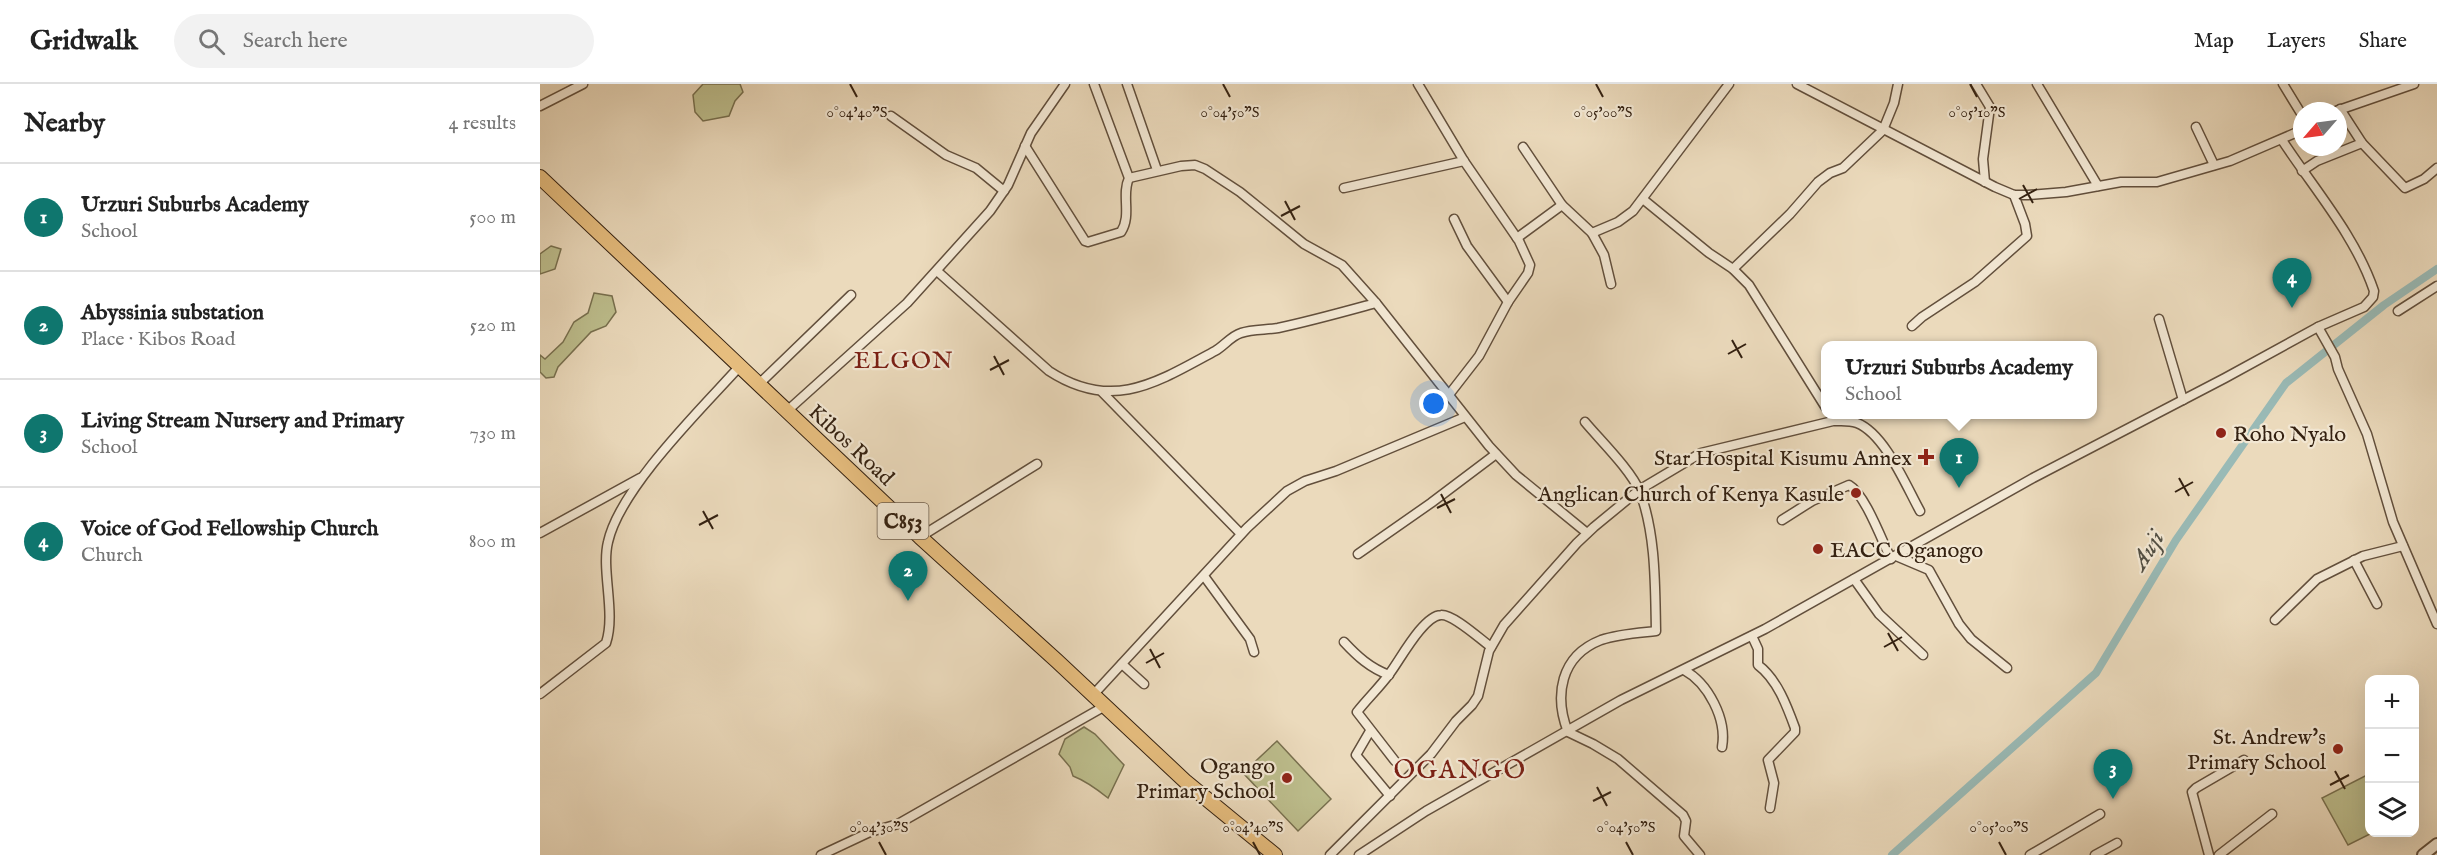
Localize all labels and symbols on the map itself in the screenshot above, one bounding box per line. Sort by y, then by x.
north arrow [2293,102,2347,156]
text: 0°04'40"S [827,103,887,122]
text: 0°04'50"S [1201,103,1259,122]
text: 0°05'00"S [1574,103,1632,122]
text: 0°05'10"S [1948,103,2006,122]
pin: 4 [2272,258,2312,308]
district label: ELGON [854,346,954,377]
your location [1419,389,1448,418]
street label: Kibos Road [802,399,900,493]
place label: Roho Nyalo [2233,421,2346,449]
marker: Roho Nyalo [2214,426,2228,440]
pin: 1 [1940,438,1978,488]
place label: Star Hospital Kisumu Annex [1654,445,1912,473]
marker: Star Hospital Kisumu Annex [1917,448,1935,466]
place label: Anglican Church of Kenya Kasule [1537,481,1844,509]
marker: Anglican Church of Kenya Kasule [1849,486,1863,500]
road number: C853 [878,503,928,539]
water label: Auji [2123,524,2173,579]
place label: EACC Oganogo [1830,537,1983,565]
marker: EACC Oganogo [1811,542,1825,556]
pin: 2 [888,552,928,601]
place label: St. Andrew's Primary School [2187,724,2326,777]
marker: St. Andrew's Primary School [2331,742,2345,756]
pin: 3 [2094,750,2132,799]
place label: Ogango Primary School [1136,753,1275,806]
district label: OGANGO [1394,754,1526,787]
marker: Ogango Primary School [1280,771,1294,785]
text: 0°04'30"S [849,818,909,837]
text: 0°04'40"S [1223,818,1283,837]
text: 0°04'50"S [1597,818,1655,837]
text: 0°05'00"S [1970,818,2028,837]

